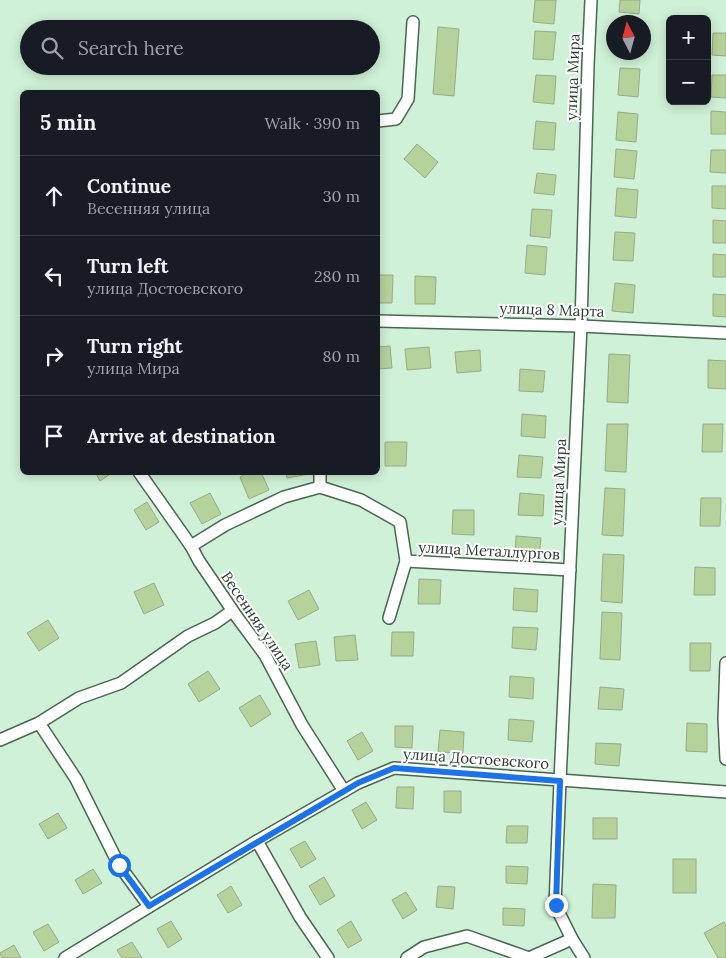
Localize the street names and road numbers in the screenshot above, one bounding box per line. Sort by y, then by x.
street label: улица Мира [561,33,584,121]
street label: улица 8 Марта [499,298,605,321]
street label: улица Мира [547,438,570,526]
street label: улица Металлургов [418,537,561,564]
street label: Весенняя улица [217,568,298,674]
street label: улица Достоевского [402,744,550,773]

